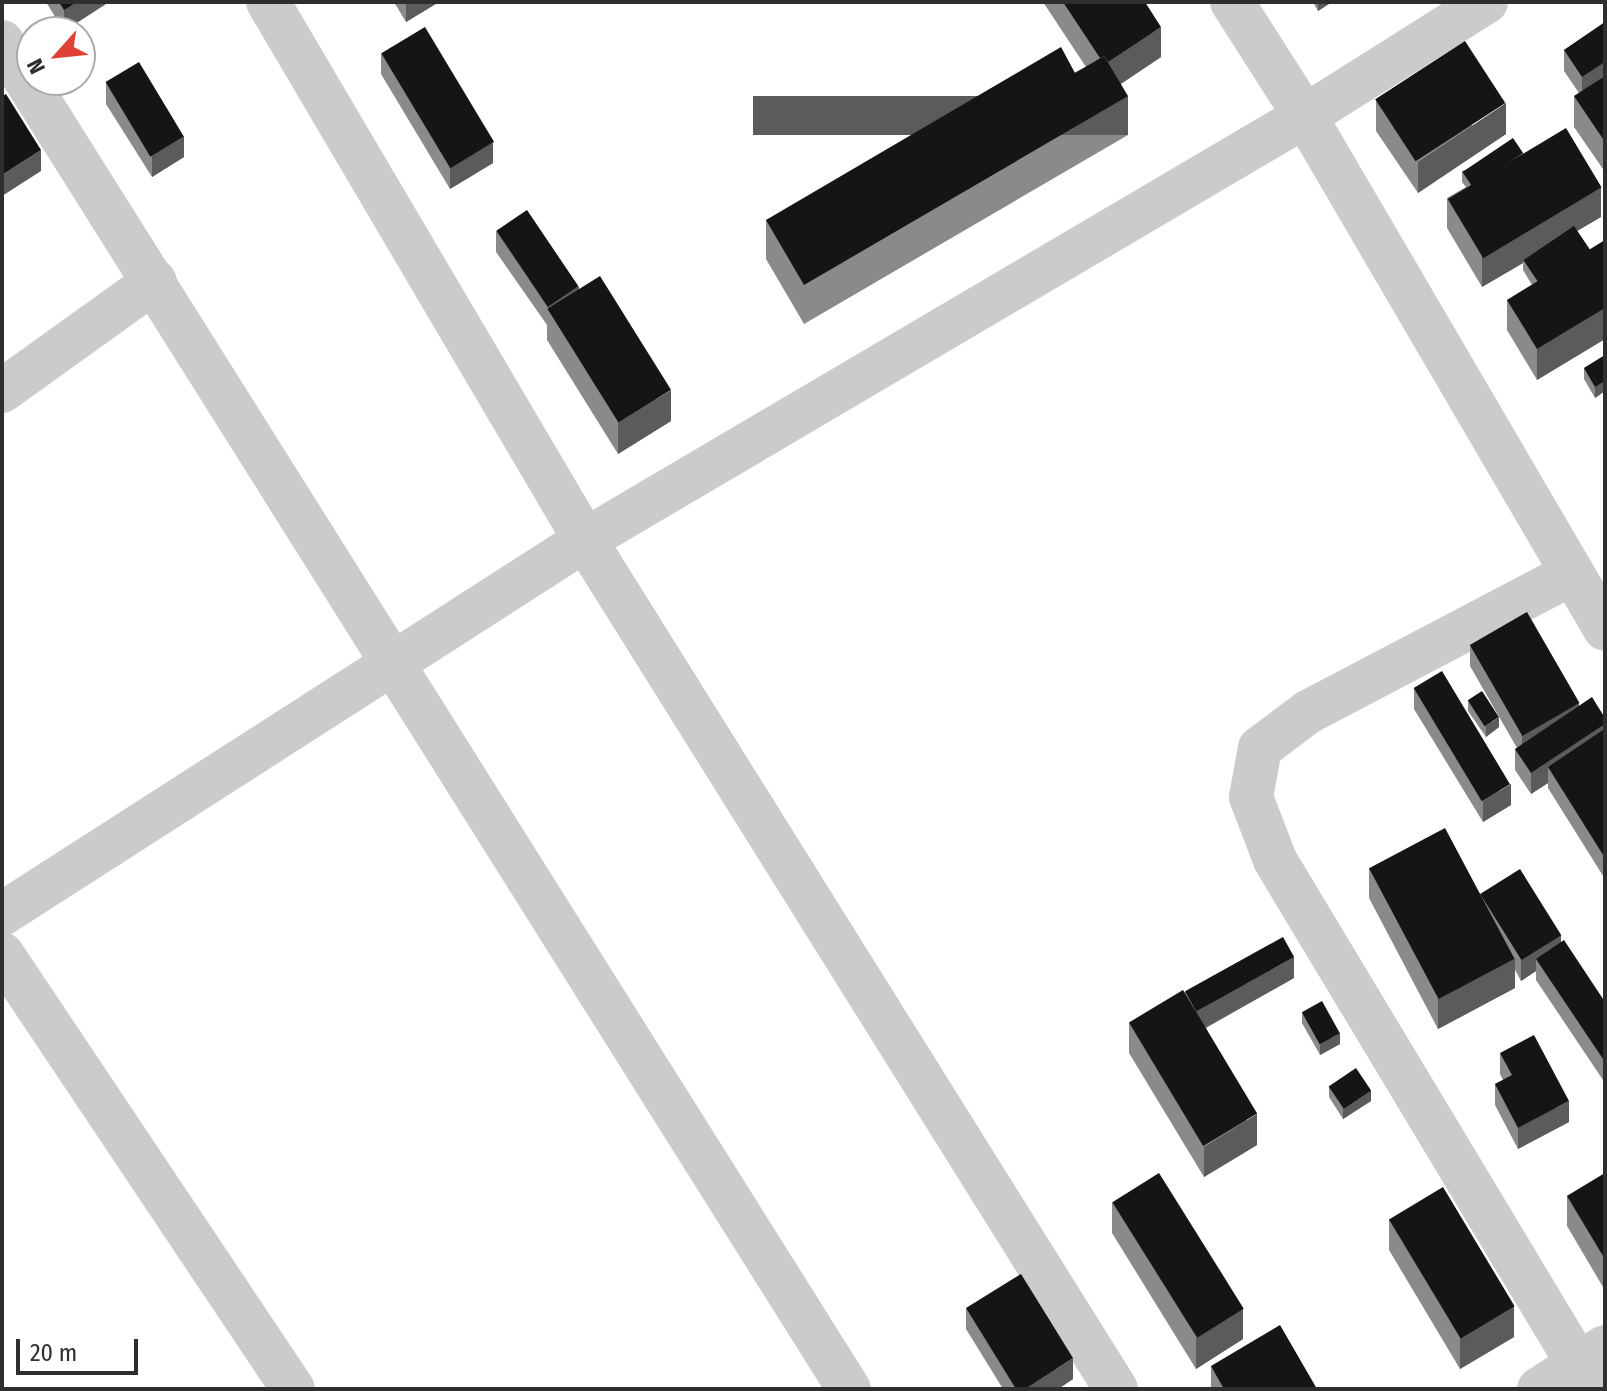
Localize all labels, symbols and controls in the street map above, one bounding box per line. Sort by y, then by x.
north arrow [16,16,96,96]
text: N [21,54,51,78]
scale bar [20,1323,142,1373]
text: 20 m [30,1339,77,1367]

